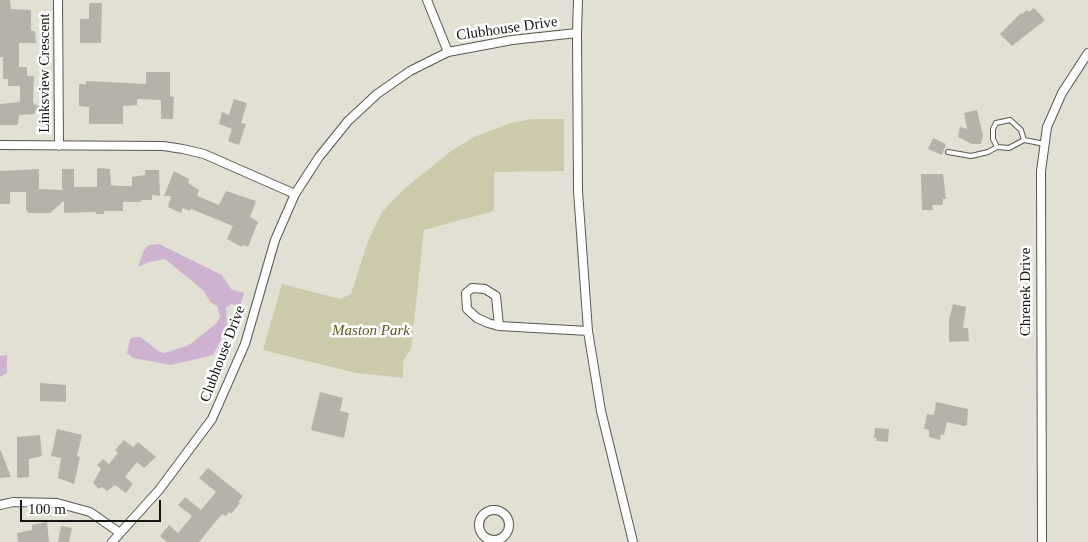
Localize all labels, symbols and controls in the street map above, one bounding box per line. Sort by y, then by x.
street label: Linksview Crescent [36,13,54,133]
street label: Clubhouse Drive [455,13,559,45]
street label: Chrenek Drive [1017,248,1035,336]
street label: Clubhouse Drive [196,303,250,405]
park label: Maston Park [332,322,410,340]
scale bar [22,490,164,522]
text: 100 m [28,501,66,517]

